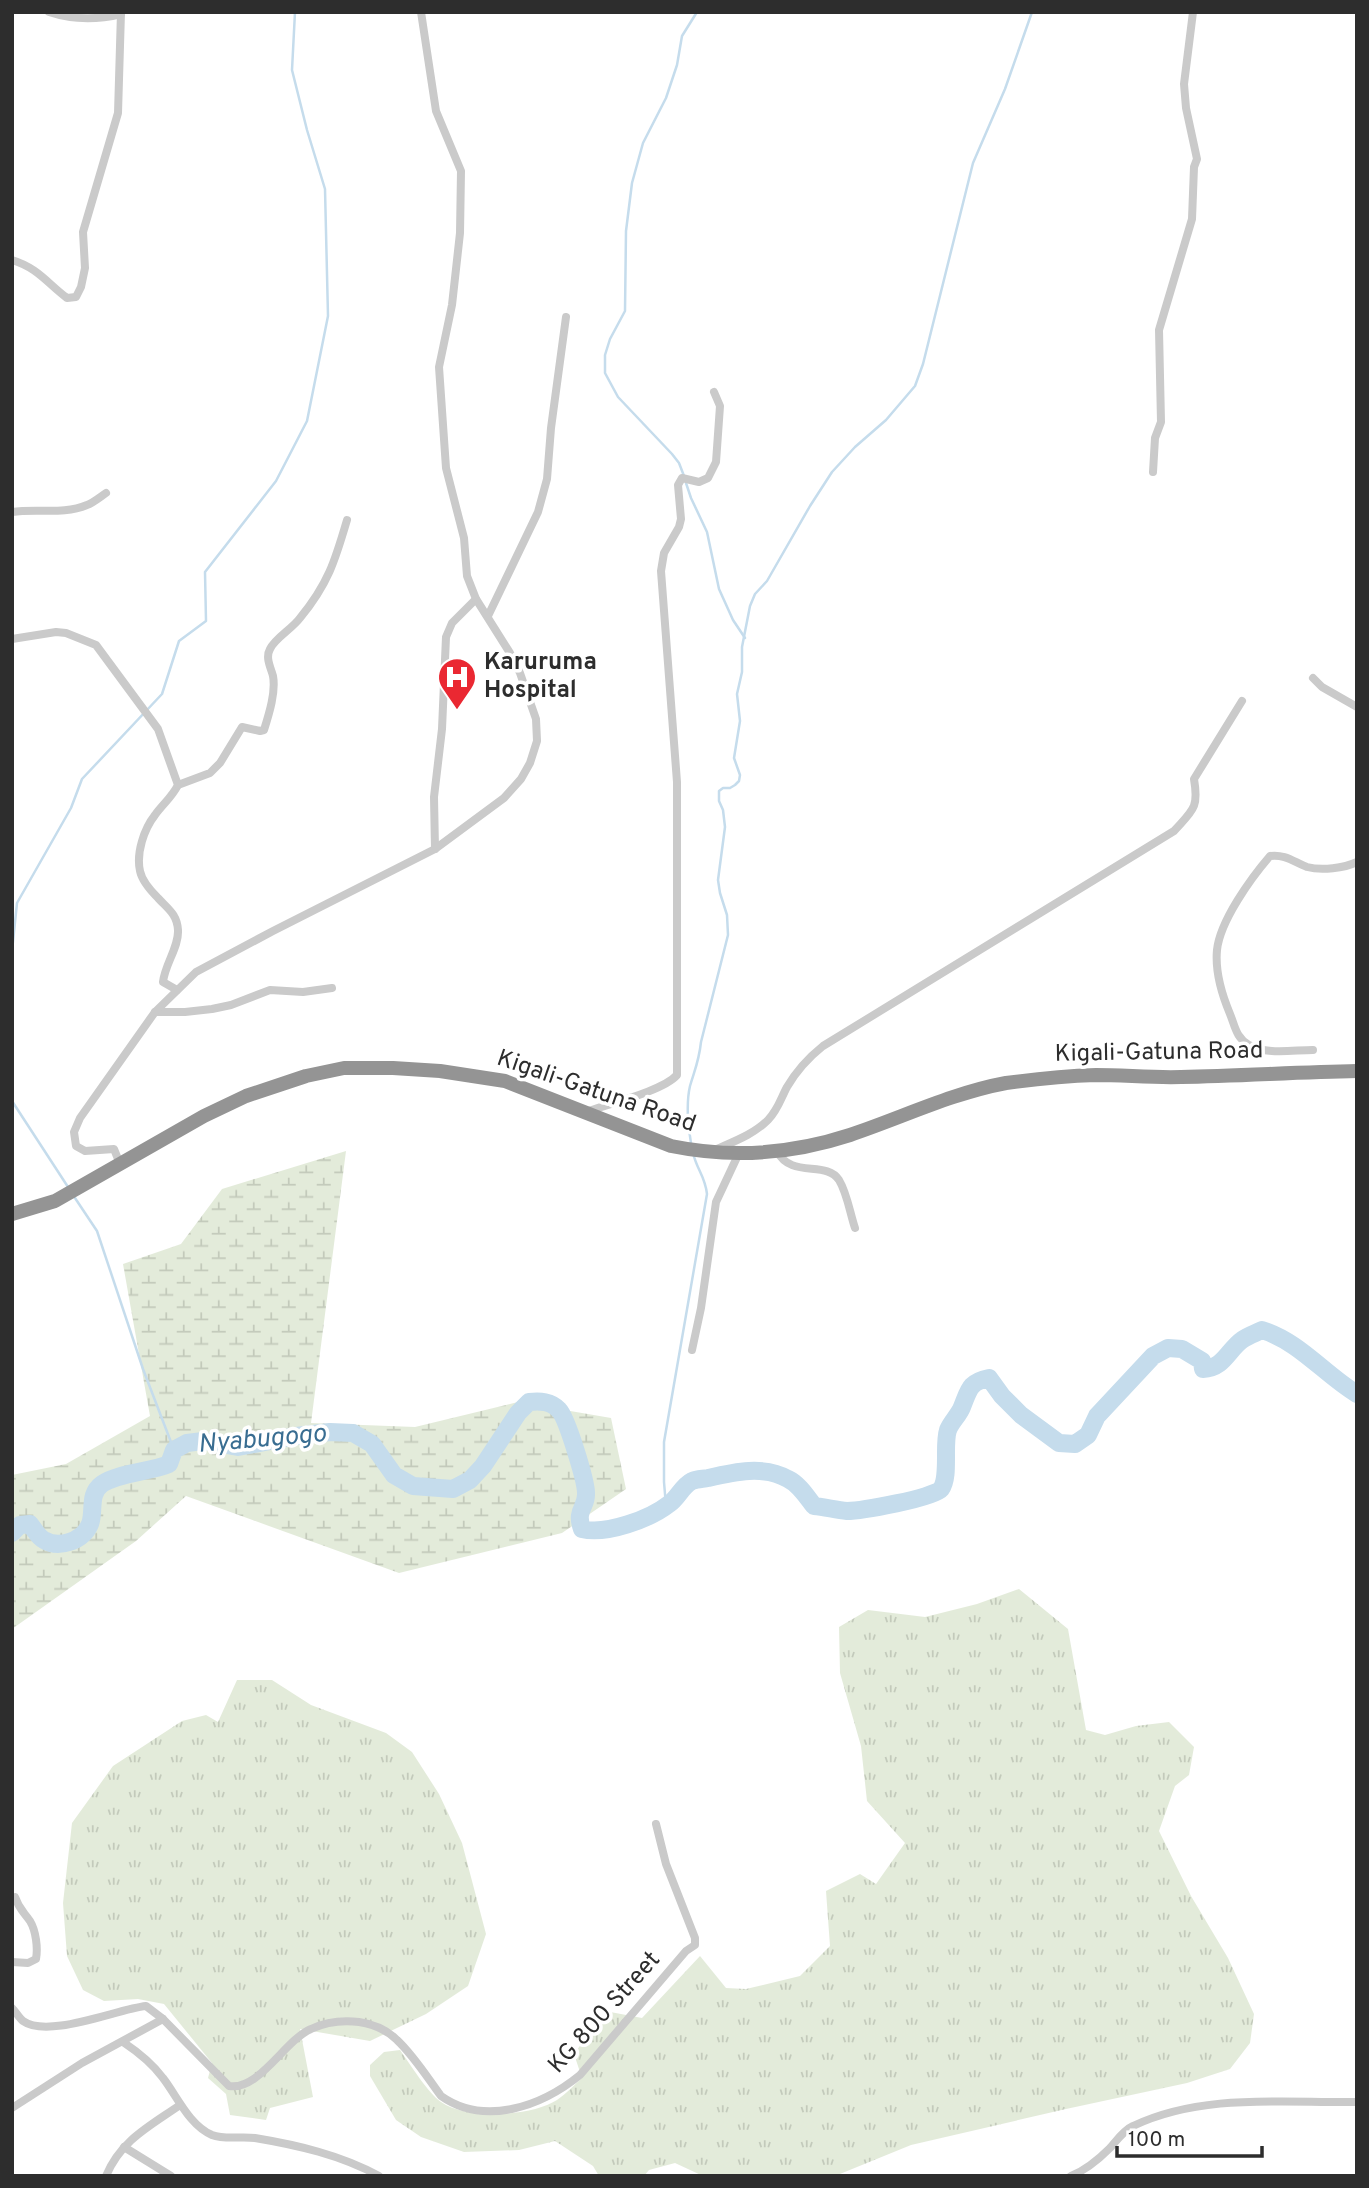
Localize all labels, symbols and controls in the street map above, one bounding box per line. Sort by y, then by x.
place label: Karuruma Hospital [484,648,597,706]
hospital icon: Karuruma Hospital [436,656,478,711]
street label: Kigali-Gatuna Road [1054,1036,1264,1070]
street label: Kigali-Gatuna Road [493,1044,699,1140]
water label: Nyabugogo [197,1418,328,1462]
street label: KG 800 Street [542,1946,668,2080]
scale bar [1117,2114,1262,2158]
text: 100 m [1128,2127,1185,2154]

